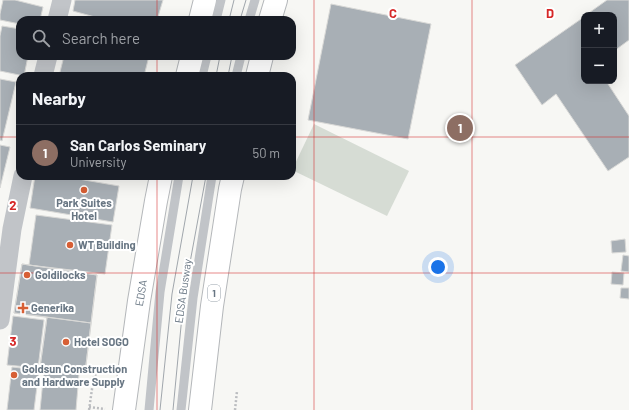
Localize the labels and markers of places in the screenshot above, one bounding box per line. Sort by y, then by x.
pin: 1 [447,113,473,143]
marker: Park Suites Hotel [79,185,89,195]
place label: Park Suites Hotel [56,196,112,222]
place label: WT Building [78,238,136,251]
marker: WT Building [65,240,75,250]
place label: Goldilocks [35,268,86,281]
marker: Goldilocks [22,270,32,280]
place label: Generika [31,301,74,314]
marker: Generika [18,303,28,313]
place label: Hotel SOGO [74,335,129,348]
marker: Hotel SOGO [61,337,71,347]
place label: Goldsun Construction and Hardware Supply [22,362,127,388]
marker: Goldsun Construction and Hardware Supply [9,370,19,380]

